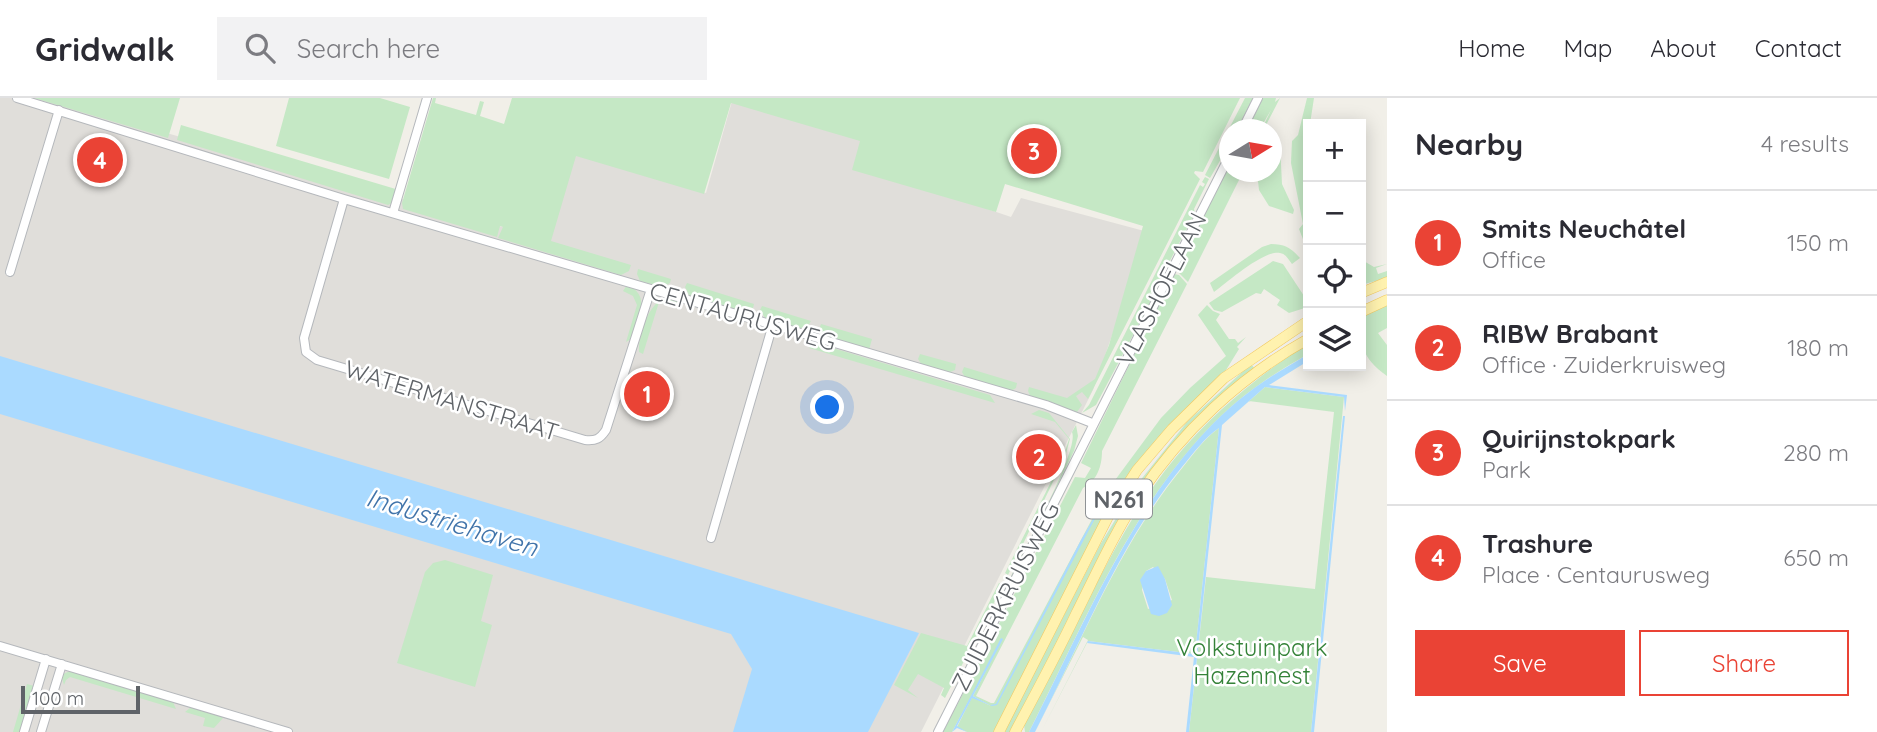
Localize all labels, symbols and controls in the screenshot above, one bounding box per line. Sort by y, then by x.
search box [217,17,707,80]
text: Gridwalk [35,28,175,69]
icon: search [241,29,279,67]
text: Search here [297,32,440,65]
text: Home [1458,33,1525,63]
text: Map [1563,33,1612,63]
text: About [1650,33,1717,63]
text: Contact [1755,33,1842,63]
north arrow [1219,119,1282,182]
map controls [1303,119,1366,371]
button: + [1303,119,1366,182]
pin: 3 [1011,125,1057,177]
text: Nearby [1415,125,1523,163]
text: 4 results [1761,129,1849,158]
pin: 4 [77,134,123,186]
button: − [1303,182,1366,245]
street label: VLASHOFLAAN [1109,207,1213,371]
text: Smits Neuchâtel [1482,212,1686,245]
text: 1 [1434,228,1442,257]
text: 150 m [1787,228,1849,257]
button: locate [1303,245,1366,308]
text: Office [1482,245,1546,274]
street label: CENTAURUSWEG [646,275,840,357]
button: layers [1303,308,1366,371]
text: RIBW Brabant [1482,317,1659,350]
text: 2 [1431,333,1445,362]
text: 180 m [1787,333,1849,362]
text: Office · Zuiderkruisweg [1482,350,1726,379]
street label: WATERMANSTRAAT [341,353,563,447]
pin: 1 [624,368,670,420]
your location [810,390,844,424]
text: Quirijnstokpark [1482,422,1676,455]
pin: 2 [1016,431,1062,483]
text: 3 [1432,438,1444,467]
text: 280 m [1783,438,1849,467]
text: Park [1482,455,1531,484]
water label: Industriehaven [362,480,543,564]
road number: N261 [1086,480,1152,518]
street label: ZUIDERKRUISWEG [944,497,1066,695]
text: Trashure [1482,527,1593,560]
text: 4 [1431,543,1445,572]
text: 650 m [1783,543,1849,572]
text: Place · Centaurusweg [1482,560,1710,589]
button: Save [1415,630,1625,696]
button: Share [1639,630,1849,696]
park label: Volkstuinpark Hazennest [1176,632,1328,690]
scale bar [21,683,140,715]
text: 100 m [32,686,84,710]

